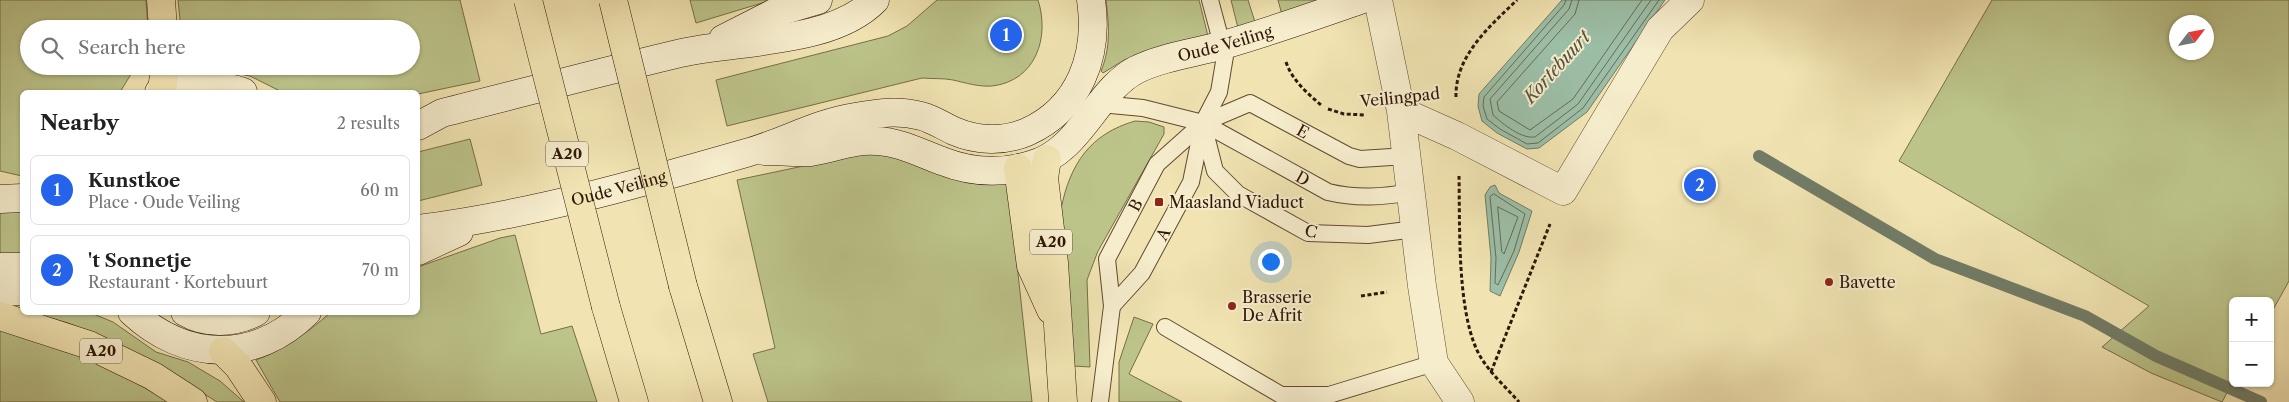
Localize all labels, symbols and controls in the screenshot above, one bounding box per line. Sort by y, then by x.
north arrow [2169,15,2214,60]
pin: 1 [990,16,1022,54]
search box [20,20,420,75]
street label: Oude Veiling [1176,20,1275,66]
water label: Kortebuurt [1517,25,1596,109]
icon: search [38,34,66,62]
text: Search here [78,36,186,59]
street label: Veilingpad [1358,83,1441,111]
text: Nearby [40,110,119,135]
text: 2 results [337,113,400,133]
street label: E [1293,120,1312,143]
road number: A20 [546,142,588,166]
street label: Oude Veiling [569,166,669,210]
street label: D [1292,166,1313,190]
pin: 2 [1684,166,1716,204]
text: Kunstkoe [88,169,180,192]
text: 1 [53,180,61,200]
text: 60 m [360,180,399,200]
text: Place · Oude Veiling [88,192,240,212]
place label: Maasland Viaduct [1169,192,1304,212]
street label: B [1124,195,1147,215]
marker: Maasland Viaduct [1153,196,1165,208]
street label: C [1303,220,1319,242]
street label: A [1151,223,1175,245]
road number: A20 [1030,230,1072,254]
text: 't Sonnetje [88,249,191,272]
your location [1258,249,1284,275]
text: 2 [52,260,62,280]
text: 70 m [362,260,399,280]
text: Restaurant · Kortebuurt [88,272,268,292]
place label: Bavette [1839,272,1896,292]
marker: Bavette [1823,276,1835,288]
place label: Brasserie De Afrit [1242,287,1312,325]
map controls [2229,297,2274,387]
button: + [2229,297,2274,342]
marker: Brasserie De Afrit [1226,300,1238,312]
road number: A20 [80,338,122,364]
button: − [2229,342,2274,387]

